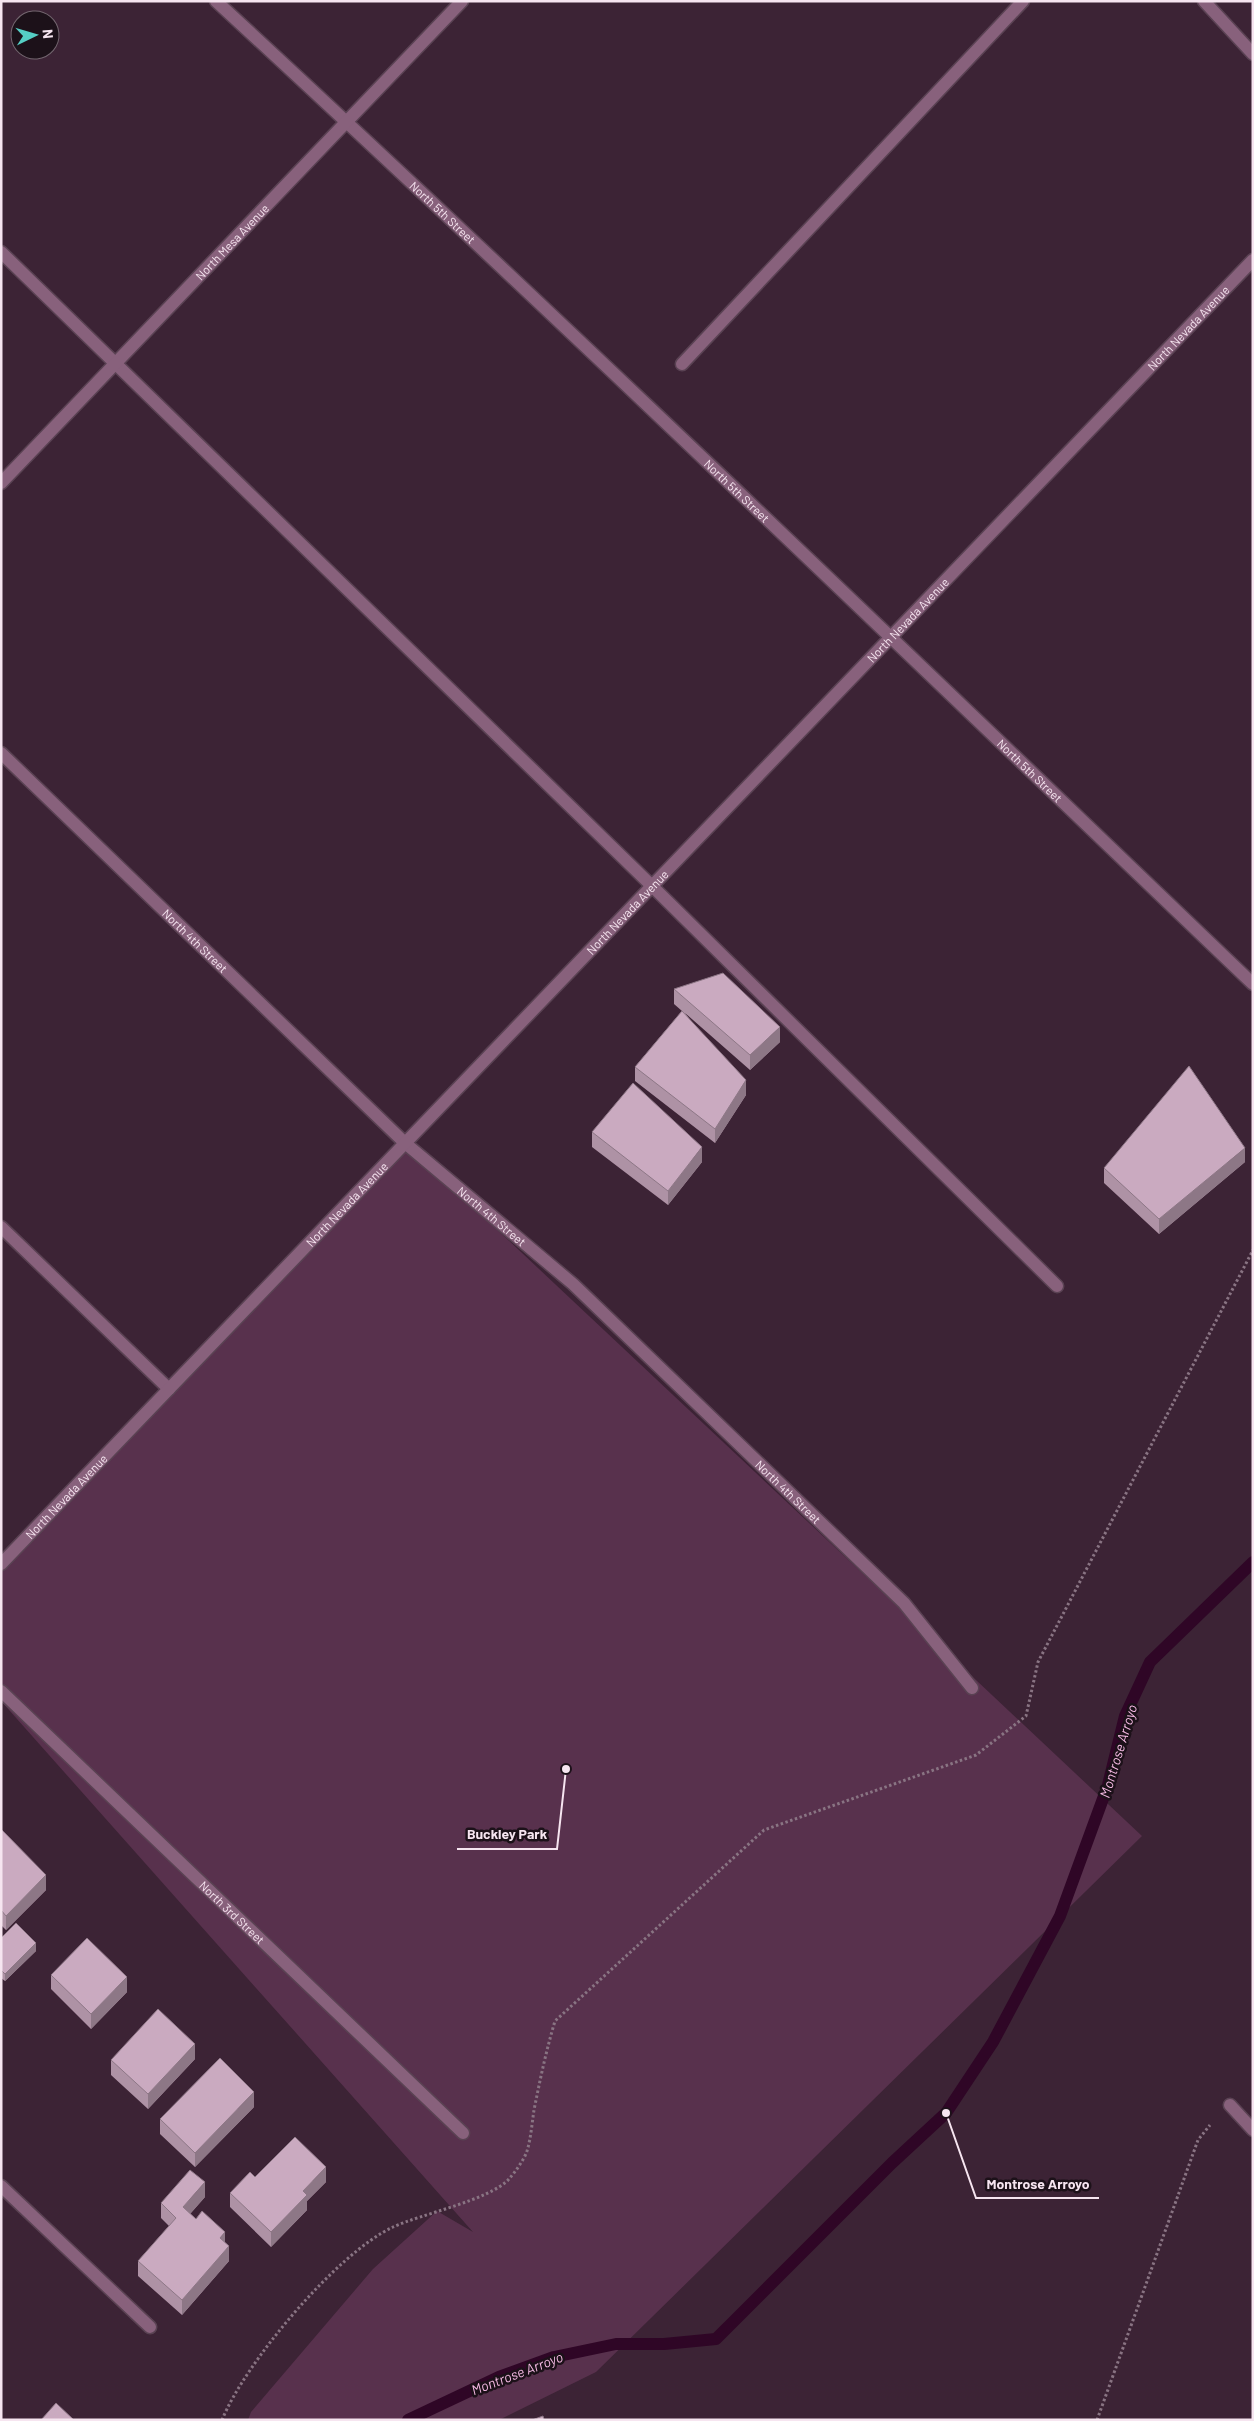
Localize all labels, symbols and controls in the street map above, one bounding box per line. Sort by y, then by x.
north arrow [10,10,60,60]
text: N [40,28,57,39]
street label: North 5th Street [407,178,479,246]
street label: North Mesa Avenue [192,201,271,283]
street label: North Nevada Avenue [1144,282,1232,373]
street label: North 5th Street [702,456,773,525]
street label: North Nevada Avenue [864,575,951,665]
street label: North 5th Street [995,736,1065,805]
street label: North Nevada Avenue [583,867,671,957]
street label: North 4th Street [160,906,231,975]
street label: North Nevada Avenue [303,1159,390,1249]
street label: North 4th Street [455,1183,529,1249]
street label: North Nevada Avenue [22,1451,110,1541]
street label: North 4th Street [753,1457,824,1526]
water label: Montrose Arroyo [1096,1702,1140,1800]
callout: Buckley Park [457,1820,557,1849]
text: Buckley Park [467,1825,548,1842]
street label: North 3rd Street [197,1878,268,1947]
callout: Montrose Arroyo [976,2169,1099,2198]
text: Montrose Arroyo [987,2175,1090,2192]
water label: Montrose Arroyo [469,2348,565,2398]

